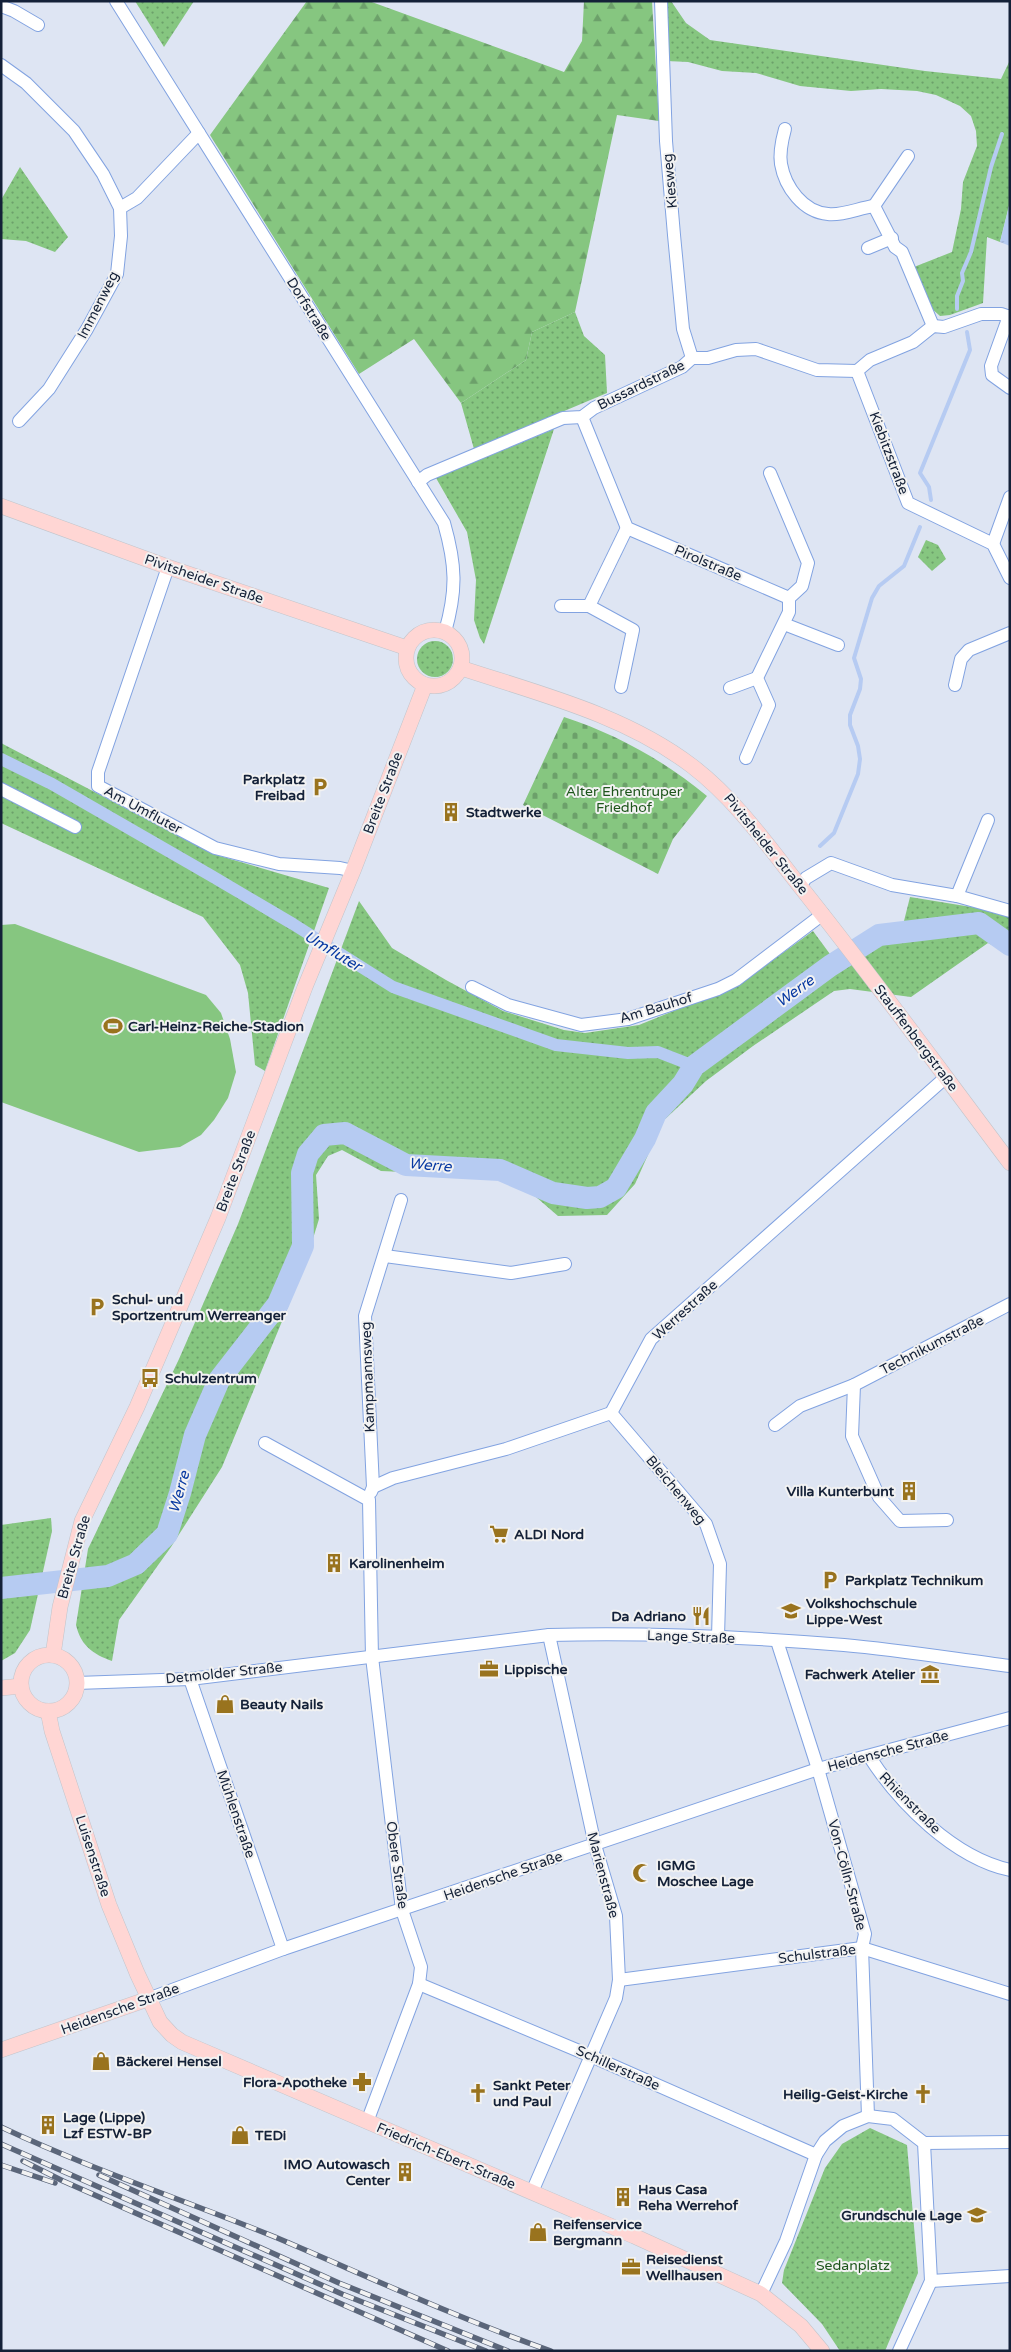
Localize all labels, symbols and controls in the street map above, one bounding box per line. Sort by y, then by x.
street label: Kiesweg [659,153,681,209]
street label: Immenweg [74,268,122,342]
street label: Dorfstraße [283,274,335,344]
street label: Bussardstraße [595,356,688,413]
street label: Kiebitzstraße [865,409,913,497]
street label: Pirolstraße [672,541,744,585]
street label: Pivitsheider Straße [142,551,266,607]
street label: Breite Straße [360,750,406,836]
place label: Parkplatz Freibad [243,771,305,804]
parking icon: Parkplatz Freibad [309,776,331,798]
street label: Am Umfluter [101,782,185,838]
park label: Alter Ehrentruper Friedhof [566,783,683,816]
street label: Pivitsheider Straße [720,790,812,898]
building icon: Stadtwerke [440,801,462,823]
place label: Stadtwerke [466,804,541,821]
water label: Umfluter [301,927,367,976]
water label: Werre [772,970,819,1011]
street label: Stauffenbergstraße [870,981,962,1095]
street label: Am Bauhof [618,989,695,1027]
sports icon: Carl-Heinz-Reiche-Stadion [102,1015,124,1037]
place label: Carl-Heinz-Reiche-Stadion [128,1018,304,1035]
street label: Breite Straße [213,1128,259,1214]
water label: Werre [408,1154,454,1176]
street label: Werrestraße [649,1276,721,1344]
place label: Schul- und Sportzentrum Werreanger [112,1291,287,1324]
parking icon: Schul- und Sportzentrum Werreanger [86,1296,108,1318]
street label: Technikumstraße [877,1311,987,1379]
street label: Kampmannsweg [358,1321,378,1433]
bus stop icon: Schulzentrum [139,1367,161,1389]
place label: Schulzentrum [165,1370,257,1387]
street label: Bleichenweg [642,1452,710,1528]
water label: Werre [164,1468,194,1515]
building icon: Villa Kunterbunt [898,1480,920,1502]
place label: Villa Kunterbunt [787,1483,895,1500]
street label: Breite Straße [54,1513,94,1601]
supermarket icon: ALDI Nord [488,1523,510,1545]
place label: ALDI Nord [514,1526,584,1543]
building icon: Karolinenheim [323,1552,345,1574]
place label: Karolinenheim [349,1555,445,1572]
parking icon: Parkplatz Technikum [819,1569,841,1591]
place label: Parkplatz Technikum [845,1572,984,1589]
place label: Volkshochschule Lippe-West [806,1595,917,1628]
school or university icon: Volkshochschule Lippe-West [780,1600,802,1622]
restaurant icon: Da Adriano [690,1605,712,1627]
place label: Da Adriano [611,1608,686,1625]
street label: Lange Straße [647,1627,735,1647]
street label: Detmolder Straße [165,1658,283,1688]
office icon: Lippische [478,1658,500,1680]
place label: Lippische [504,1661,567,1678]
museum icon: Fachwerk Atelier [919,1663,941,1685]
place label: Fachwerk Atelier [805,1666,916,1683]
shop icon: Beauty Nails [214,1693,236,1715]
place label: Beauty Nails [240,1696,323,1713]
street label: Heidensche Straße [826,1727,950,1775]
street label: Mühlenstraße [213,1768,259,1860]
street label: Rhienstraße [876,1769,944,1837]
street label: Luisenstraße [72,1813,114,1899]
street label: Von-Cölln-Straße [824,1818,870,1932]
street label: Obere Straße [382,1820,412,1910]
street label: Marienstraße [583,1830,623,1920]
street label: Heidensche Straße [441,1848,565,1904]
place label: IGMG Moschee Lage [657,1857,754,1890]
mosque icon: IGMG Moschee Lage [631,1862,653,1884]
street label: Schulstraße [777,1941,857,1967]
street label: Heidensche Straße [59,1980,182,2038]
street label: Schillerstraße [573,2042,663,2094]
shop icon: Bäckerei Hensel [90,2050,112,2072]
place label: Bäckerei Hensel [116,2053,222,2070]
pharmacy icon: Flora-Apotheke [351,2071,373,2093]
place label: Flora-Apotheke [243,2074,347,2091]
place label: Sankt Peter und Paul [493,2077,571,2110]
church icon: Sankt Peter und Paul [467,2082,489,2104]
church icon: Heilig-Geist-Kirche [912,2083,934,2105]
place label: Heilig-Geist-Kirche [783,2086,908,2103]
place label: Lage (Lippe) Lzf ESTW-BP [63,2109,152,2142]
building icon: Lage (Lippe) Lzf ESTW-BP [37,2114,59,2136]
street label: Friedrich-Ebert-Straße [374,2119,518,2193]
shop icon: TEDi [229,2124,251,2146]
place label: TEDi [254,2127,286,2144]
place label: IMO Autowasch Center [283,2156,391,2189]
building icon: IMO Autowasch Center [394,2161,416,2183]
place label: Haus Casa Reha Werrehof [638,2181,739,2214]
building icon: Haus Casa Reha Werrehof [612,2186,634,2208]
school or university icon: Grundschule Lage [966,2204,988,2226]
place label: Grundschule Lage [841,2207,962,2224]
place label: Reifenservice Bergmann [553,2216,642,2249]
shop icon: Reifenservice Bergmann [527,2221,549,2243]
place label: Reisedienst Wellhausen [646,2251,723,2284]
office icon: Reisedienst Wellhausen [620,2256,642,2278]
park label: Sedanplatz [816,2257,890,2274]

